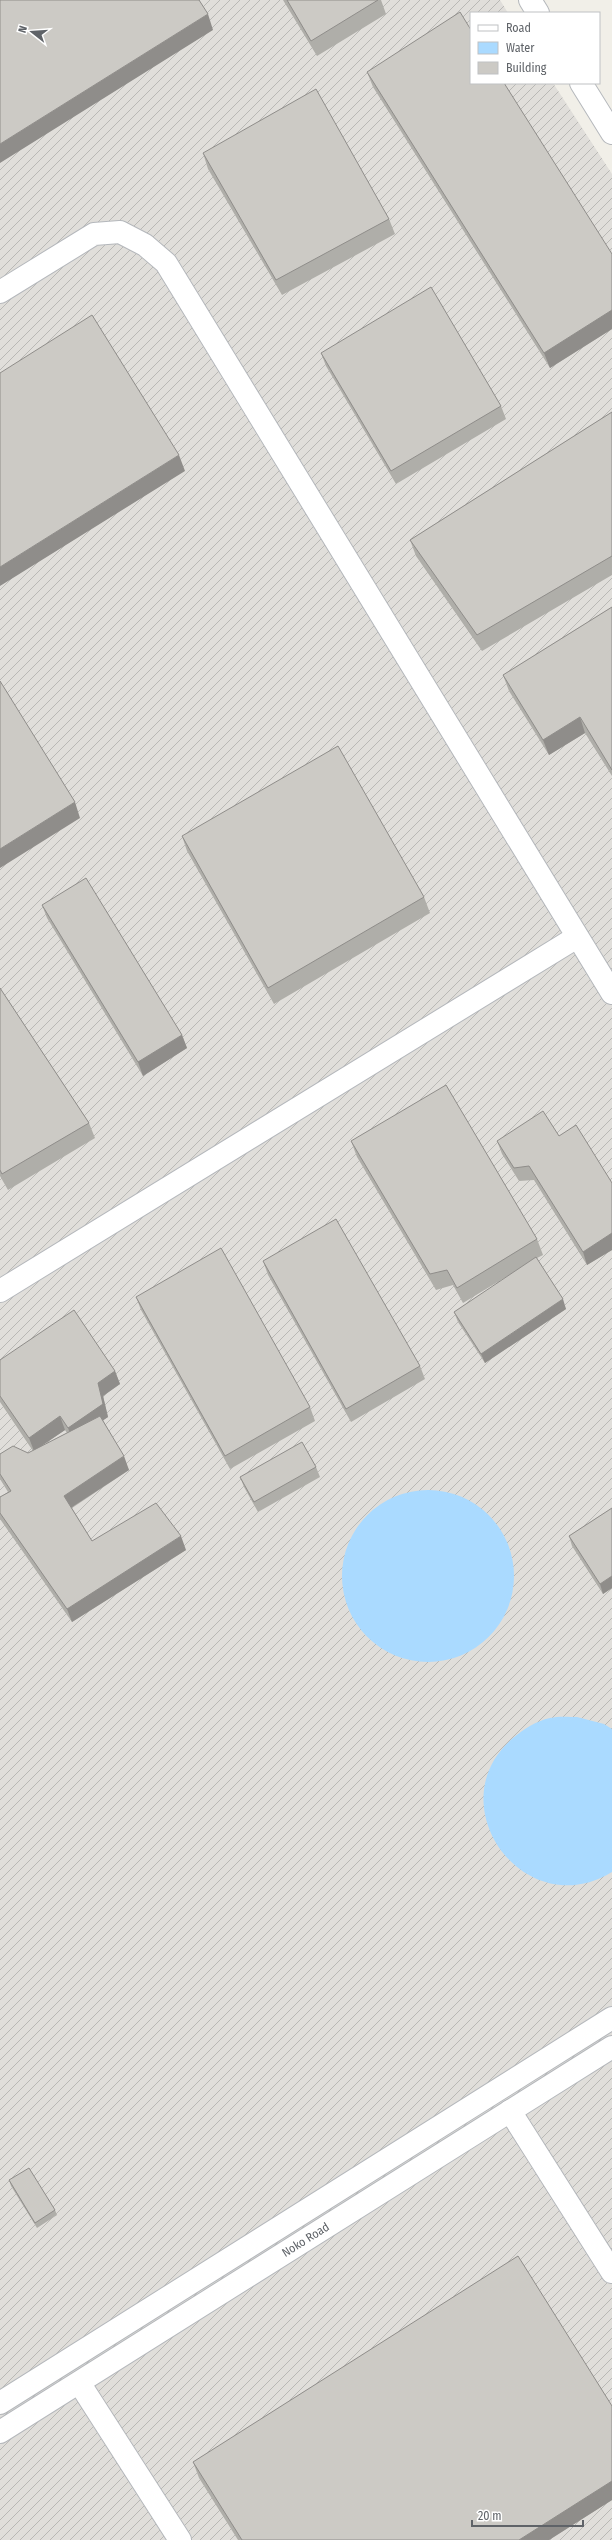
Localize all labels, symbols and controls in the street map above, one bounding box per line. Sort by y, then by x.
north arrow [12,12,52,52]
legend [470,12,600,84]
text: Road [506,21,531,35]
text: N [16,24,30,34]
text: Water [506,41,535,55]
text: Building [506,61,547,75]
street label: Noko Road [279,2220,332,2260]
scale bar [472,2502,583,2528]
text: 20 m [478,2509,502,2523]

